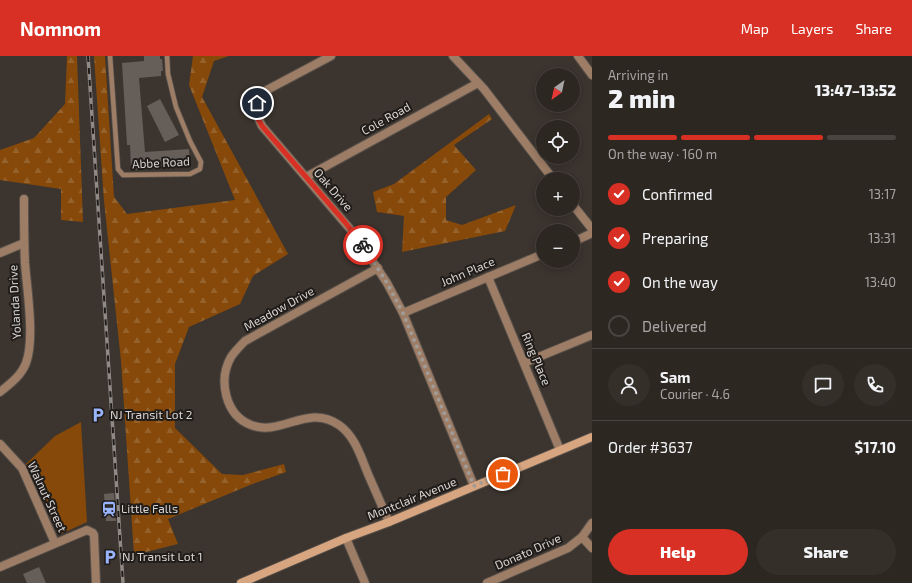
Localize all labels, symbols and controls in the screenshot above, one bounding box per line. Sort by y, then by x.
text: Nomnom [20,17,101,40]
text: Map [741,20,769,37]
text: Layers [791,20,833,37]
text: Share [855,20,892,37]
text: Arriving in [608,67,668,83]
north arrow [536,68,580,112]
map controls [536,68,580,268]
text: 13:47–13:52 [815,81,896,99]
text: 2 min [608,82,675,113]
pin [240,86,274,120]
icon: home [246,92,268,114]
street label: Cole Road [359,99,413,137]
button: locate [536,120,580,164]
text: On the way · 160 m [608,146,717,162]
street label: Abbe Road [132,153,190,171]
street label: Oak Drive [311,165,356,213]
button: + [536,172,580,216]
icon: check [608,183,630,205]
text: Confirmed [642,185,713,203]
text: 13:17 [869,186,896,202]
button: − [536,224,580,268]
courier [343,225,383,265]
icon: check [608,227,630,249]
text: Preparing [642,229,708,247]
text: 13:31 [868,230,896,246]
icon: bike [352,234,374,256]
street label: John Place [439,254,497,289]
street label: Yolanda Drive [5,264,23,340]
icon: check [608,271,630,293]
text: On the way [642,273,718,291]
text: 13:40 [865,274,896,290]
street label: Meadow Drive [241,283,316,333]
text: Delivered [642,317,707,335]
street label: Ring Place [519,330,554,387]
button: person [608,364,650,406]
button: chat [802,364,844,406]
button: phone [854,364,896,406]
text: Sam [660,368,691,386]
text: Courier · 4.6 [660,386,730,402]
parking icon: NJ Transit Lot 2 [89,406,107,424]
place label: NJ Transit Lot 2 [110,407,193,421]
text: Order #3637 [608,438,693,456]
text: $17.10 [855,438,896,456]
pin [486,457,520,491]
street label: Walnut Street [26,459,70,534]
icon: bag [492,463,514,485]
street label: Montclair Avenue [365,474,458,522]
station icon: Little Falls [100,500,118,518]
place label: Little Falls [121,501,178,515]
button: Help [608,529,748,575]
button: Share [756,529,896,575]
street label: Donato Drive [492,530,563,572]
parking icon: NJ Transit Lot 1 [101,548,119,566]
place label: NJ Transit Lot 1 [122,549,202,563]

